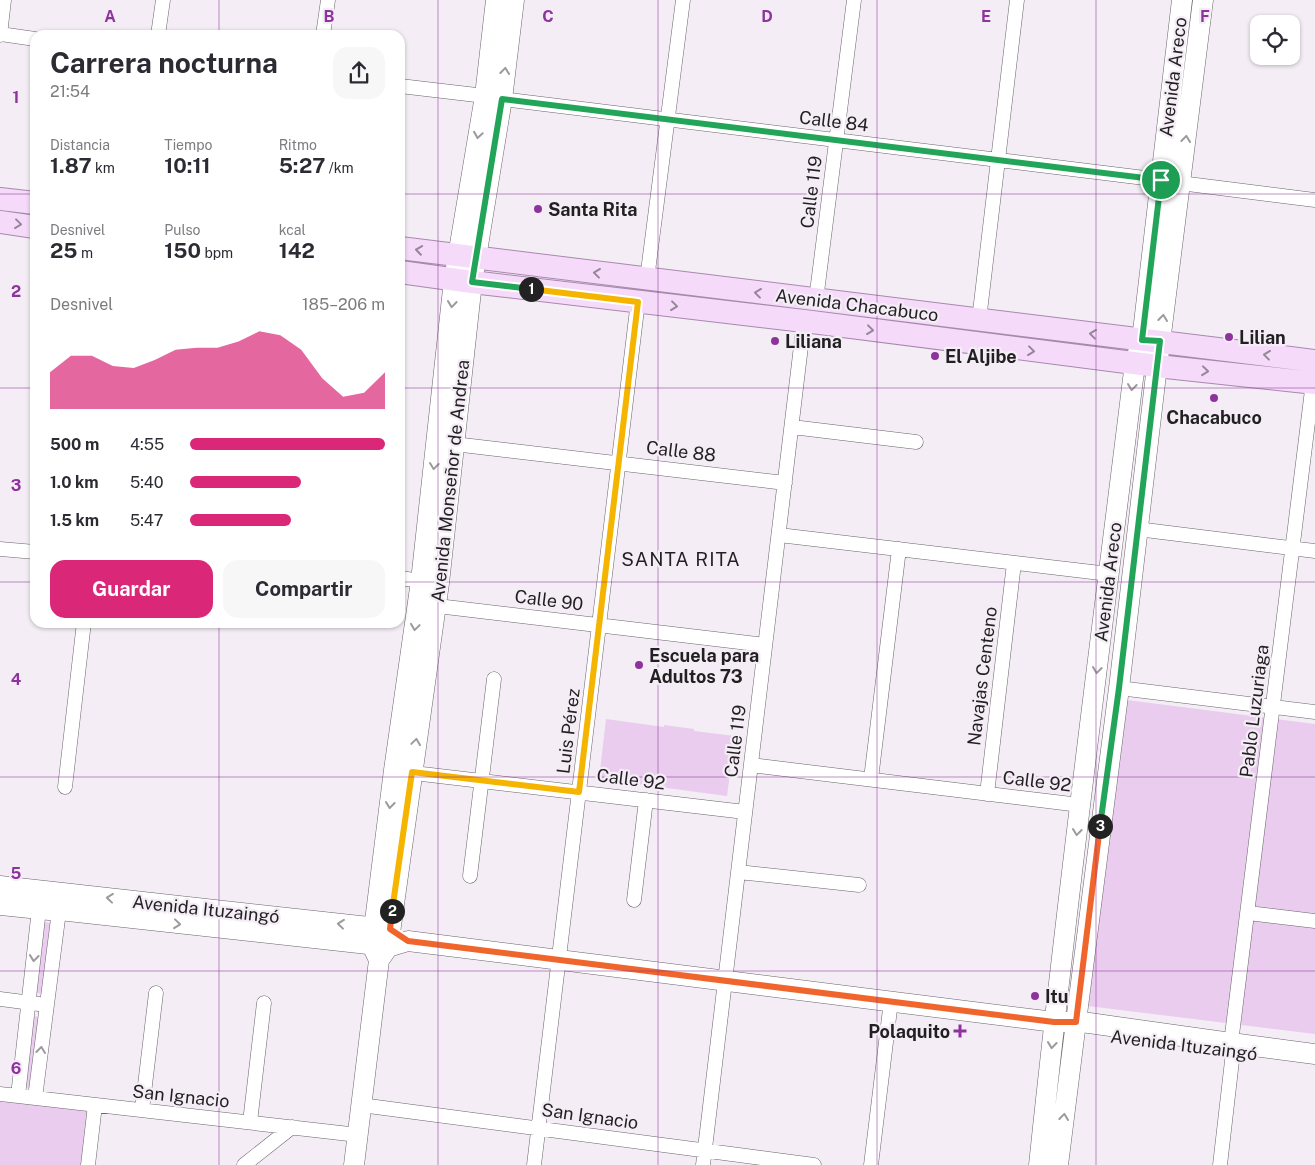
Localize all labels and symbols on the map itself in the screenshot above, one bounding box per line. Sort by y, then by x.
text: A [104,7,116,26]
text: B [324,7,335,26]
text: C [542,7,554,26]
text: D [761,7,773,26]
text: E [981,7,991,26]
text: F [1200,7,1210,26]
street label: Avenida Areco [1155,16,1191,138]
one-way arrow [499,67,510,75]
text: 1 [13,88,19,107]
street label: Calle 84 [798,106,870,136]
one-way arrow [474,131,484,139]
one-way arrow [1180,135,1191,143]
street label: Calle 119 [796,155,826,229]
pin [1140,159,1182,201]
place label: Santa Rita [548,199,638,220]
marker: Santa Rita [532,203,544,215]
one-way arrow [14,218,22,229]
one-way arrow [414,246,423,256]
one-way arrow [593,268,601,279]
pin: 1 [518,276,544,302]
text: 2 [11,282,21,301]
street label: Avenida Chacabuco [774,285,940,325]
one-way arrow [754,288,762,299]
one-way arrow [447,300,458,308]
one-way arrow [670,300,678,311]
one-way arrow [1157,314,1168,322]
one-way arrow [866,324,874,335]
place label: Lilian [1239,327,1286,348]
one-way arrow [1089,329,1097,340]
place label: Liliana [785,331,842,352]
marker: Lilian [1223,331,1235,343]
marker: Liliana [769,335,781,347]
one-way arrow [1027,345,1036,355]
place label: El Aljibe [945,346,1017,367]
marker: El Aljibe [929,350,941,362]
one-way arrow [1262,350,1271,360]
street label: Avenida Monseñor de Andrea [427,358,473,604]
one-way arrow [1202,365,1210,376]
one-way arrow [1127,384,1138,392]
marker: Chacabuco [1208,392,1220,404]
place label: Chacabuco [1166,407,1262,428]
street label: Calle 88 [645,436,717,466]
one-way arrow [429,462,440,470]
text: 3 [11,476,21,495]
street label: Avenida Areco [1090,521,1126,643]
district label: SANTA RITA [621,548,741,570]
street label: Calle 90 [513,585,585,615]
street label: Navajas Centeno [963,605,1001,747]
one-way arrow [410,623,420,631]
street label: Pablo Luzuriaga [1235,643,1273,779]
place label: Escuela para Adultos 73 [649,645,759,687]
marker: Escuela para Adultos 73 [633,659,645,671]
one-way arrow [1092,667,1103,675]
text: 4 [11,670,22,689]
street label: Luis Pérez [552,687,584,775]
street label: Calle 119 [720,704,750,778]
one-way arrow [411,738,421,747]
street label: Calle 92 [596,764,666,794]
street label: Calle 92 [1002,766,1072,796]
one-way arrow [385,801,395,809]
pin: 3 [1088,814,1112,838]
one-way arrow [1072,828,1083,836]
text: 5 [11,864,22,883]
street label: Avenida Ituzaingó [131,891,281,927]
one-way arrow [106,893,114,904]
pin: 2 [380,898,404,924]
one-way arrow [173,918,181,929]
one-way arrow [337,919,345,930]
one-way arrow [29,954,40,962]
place label: Itu [1045,986,1068,1007]
marker: Itu [1029,990,1041,1002]
place label: Polaquito [868,1021,950,1042]
marker: Polaquito [954,1025,966,1037]
street label: Avenida Ituzaingó [1109,1026,1259,1064]
one-way arrow [1047,1041,1058,1049]
one-way arrow [36,1045,46,1054]
text: 6 [11,1059,21,1078]
street label: San Ignacio [131,1080,231,1112]
street label: San Ignacio [540,1099,640,1133]
one-way arrow [1059,1112,1069,1121]

